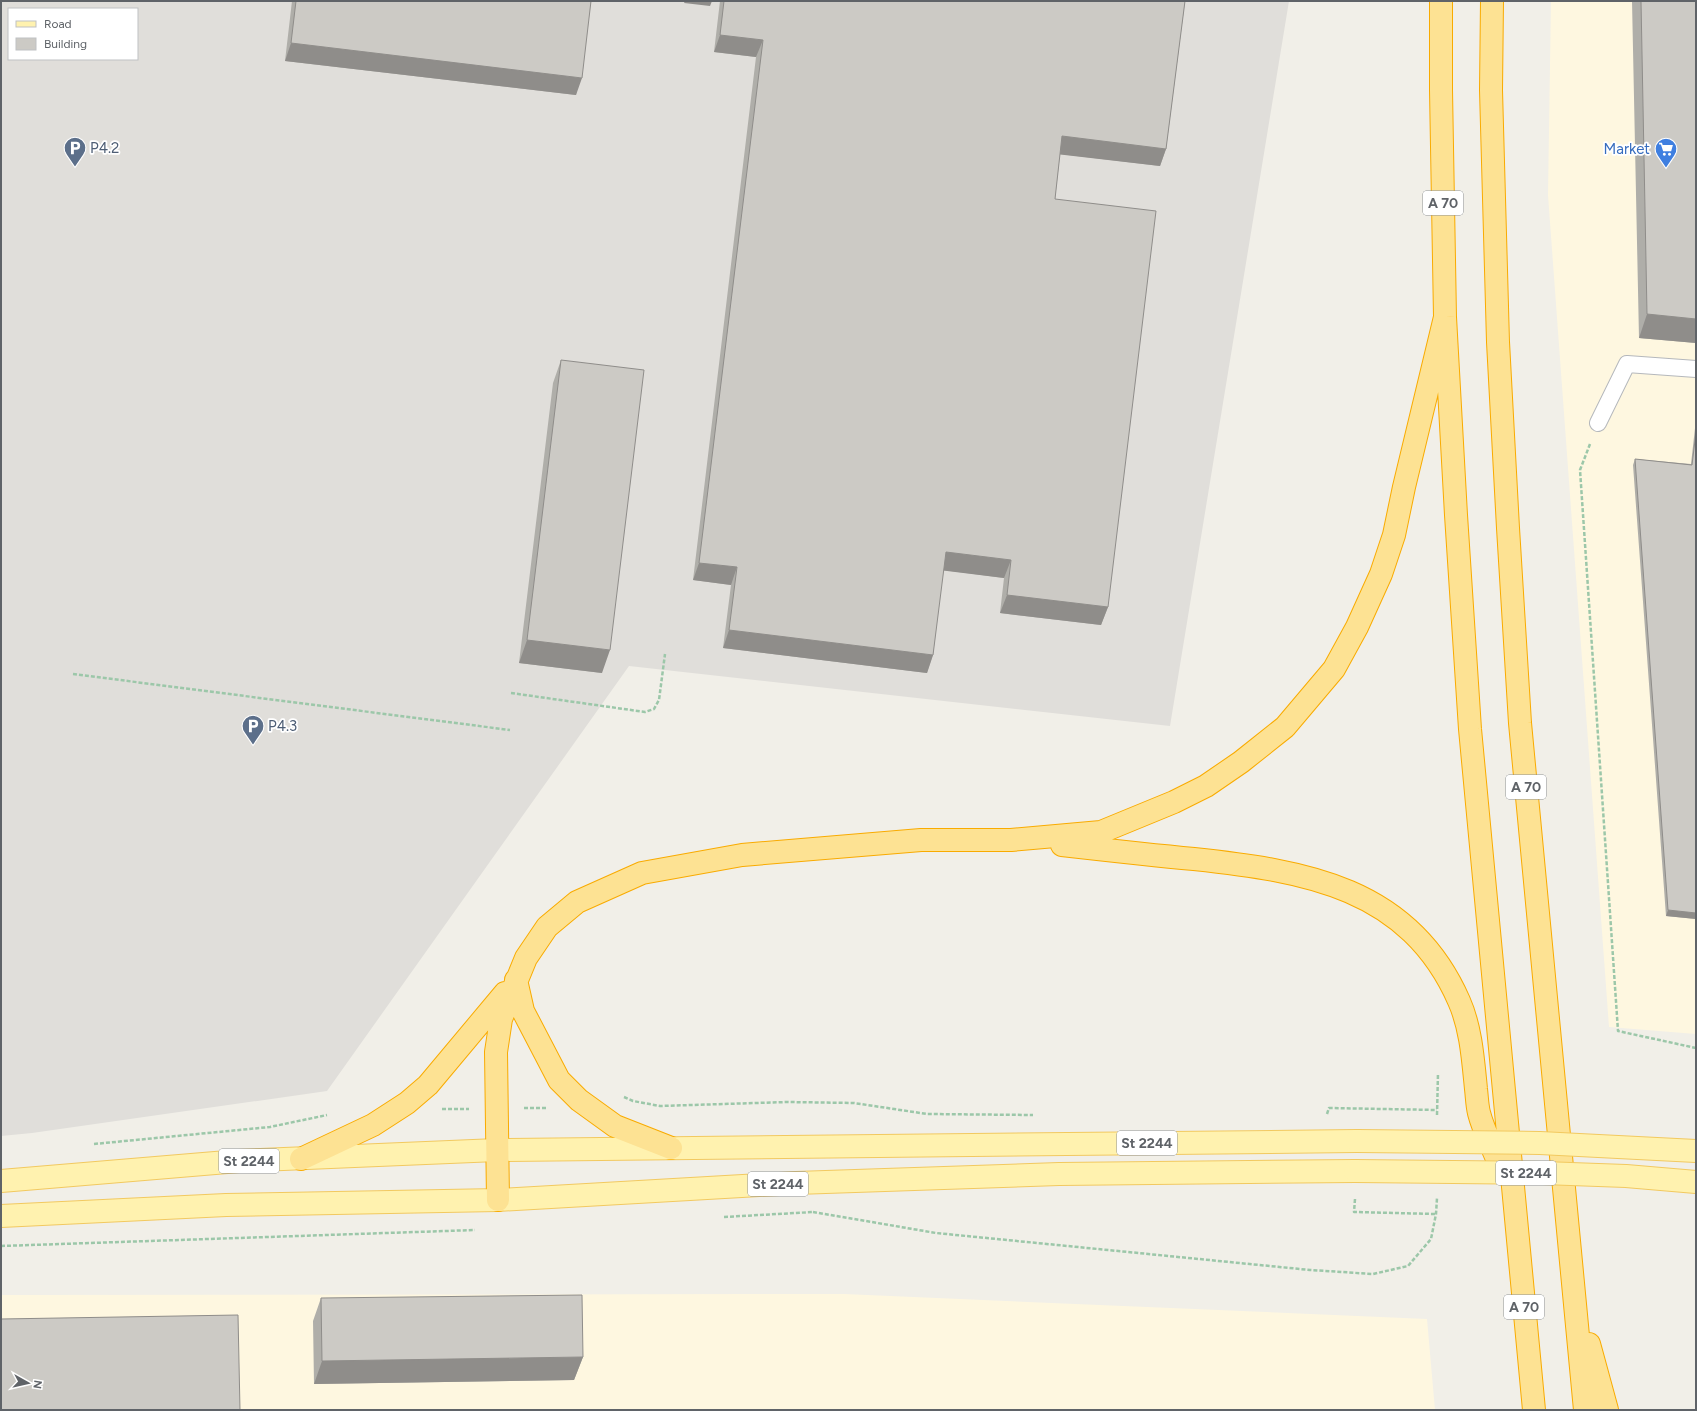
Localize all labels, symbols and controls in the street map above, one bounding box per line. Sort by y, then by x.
legend [8,8,138,60]
text: Road [44,17,72,31]
text: Building [44,37,87,51]
parking icon: P4.2 [62,135,88,168]
supermarket icon: Market [1653,136,1679,169]
place label: P4.2 [90,139,120,157]
place label: Market [1604,140,1650,158]
road number: A 70 [1423,191,1463,215]
parking icon: P4.3 [240,713,266,746]
place label: P4.3 [268,717,297,735]
road number: A 70 [1506,775,1546,799]
road number: St 2244 [1117,1131,1177,1155]
road number: St 2244 [219,1149,279,1173]
road number: St 2244 [1496,1161,1556,1185]
road number: St 2244 [748,1172,808,1196]
road number: A 70 [1504,1295,1544,1319]
north arrow [8,1363,48,1403]
text: N [30,1379,44,1389]

